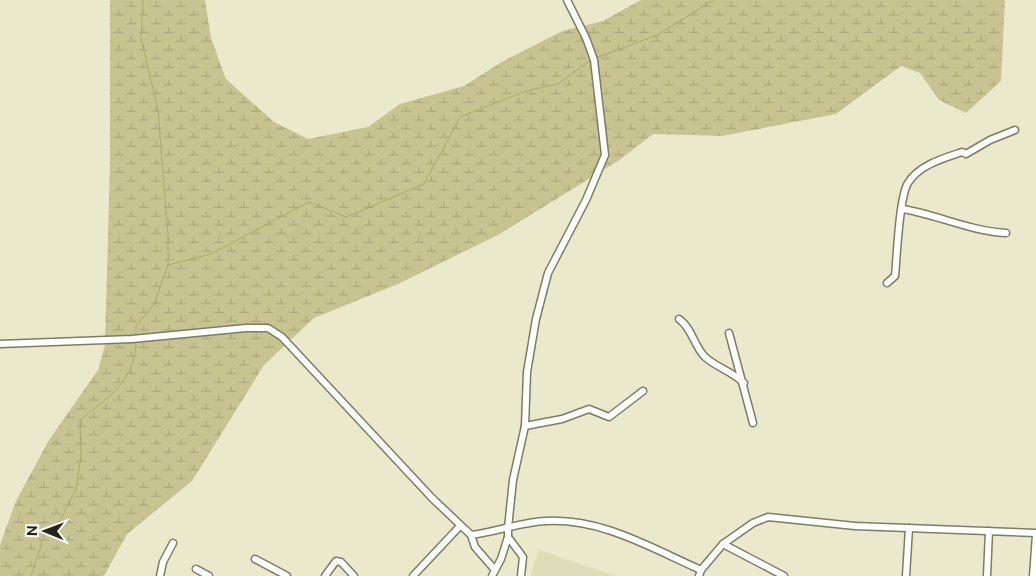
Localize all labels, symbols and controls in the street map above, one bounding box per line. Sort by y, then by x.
north arrow [20,506,70,556]
text: N [24,525,40,536]

